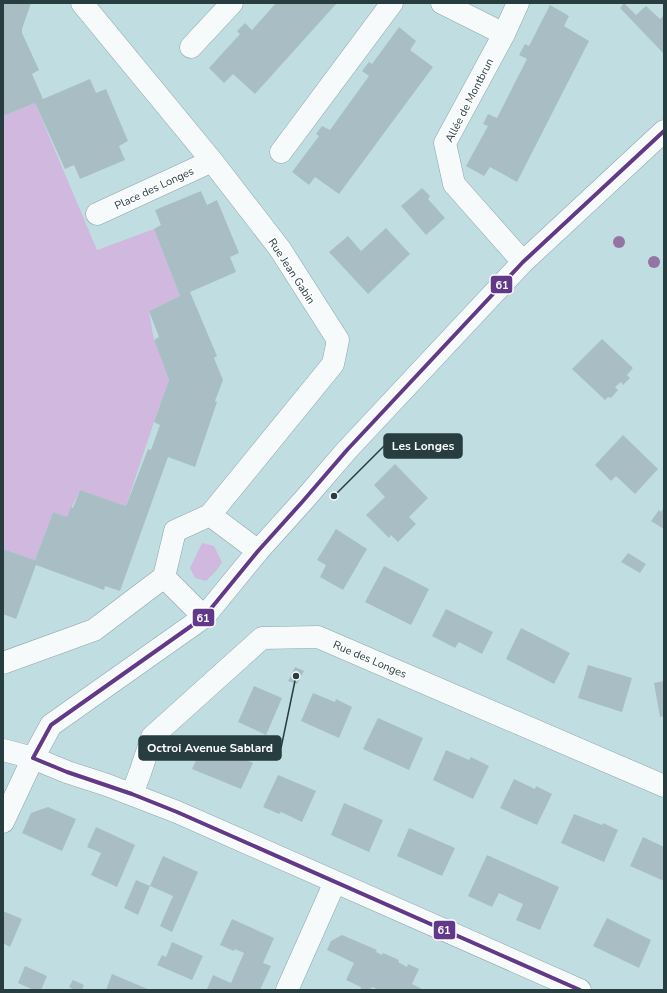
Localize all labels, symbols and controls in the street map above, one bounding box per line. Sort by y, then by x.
street label: Allée de Montbrun [442,56,497,145]
street label: Place des Longes [112,163,196,213]
street label: Rue Jean Gabin [265,236,318,307]
line badge: 61 [490,275,513,294]
text: 61 [495,278,509,293]
callout: Les Longes [384,434,462,458]
text: Les Longes [392,438,454,454]
line badge: 61 [192,608,215,627]
text: 61 [196,611,210,626]
street label: Rue des Longes [331,637,409,682]
callout: Octroi Avenue Sablard [139,736,281,760]
text: Octroi Avenue Sablard [147,740,273,756]
line badge: 61 [433,920,456,940]
text: 61 [437,923,451,938]

